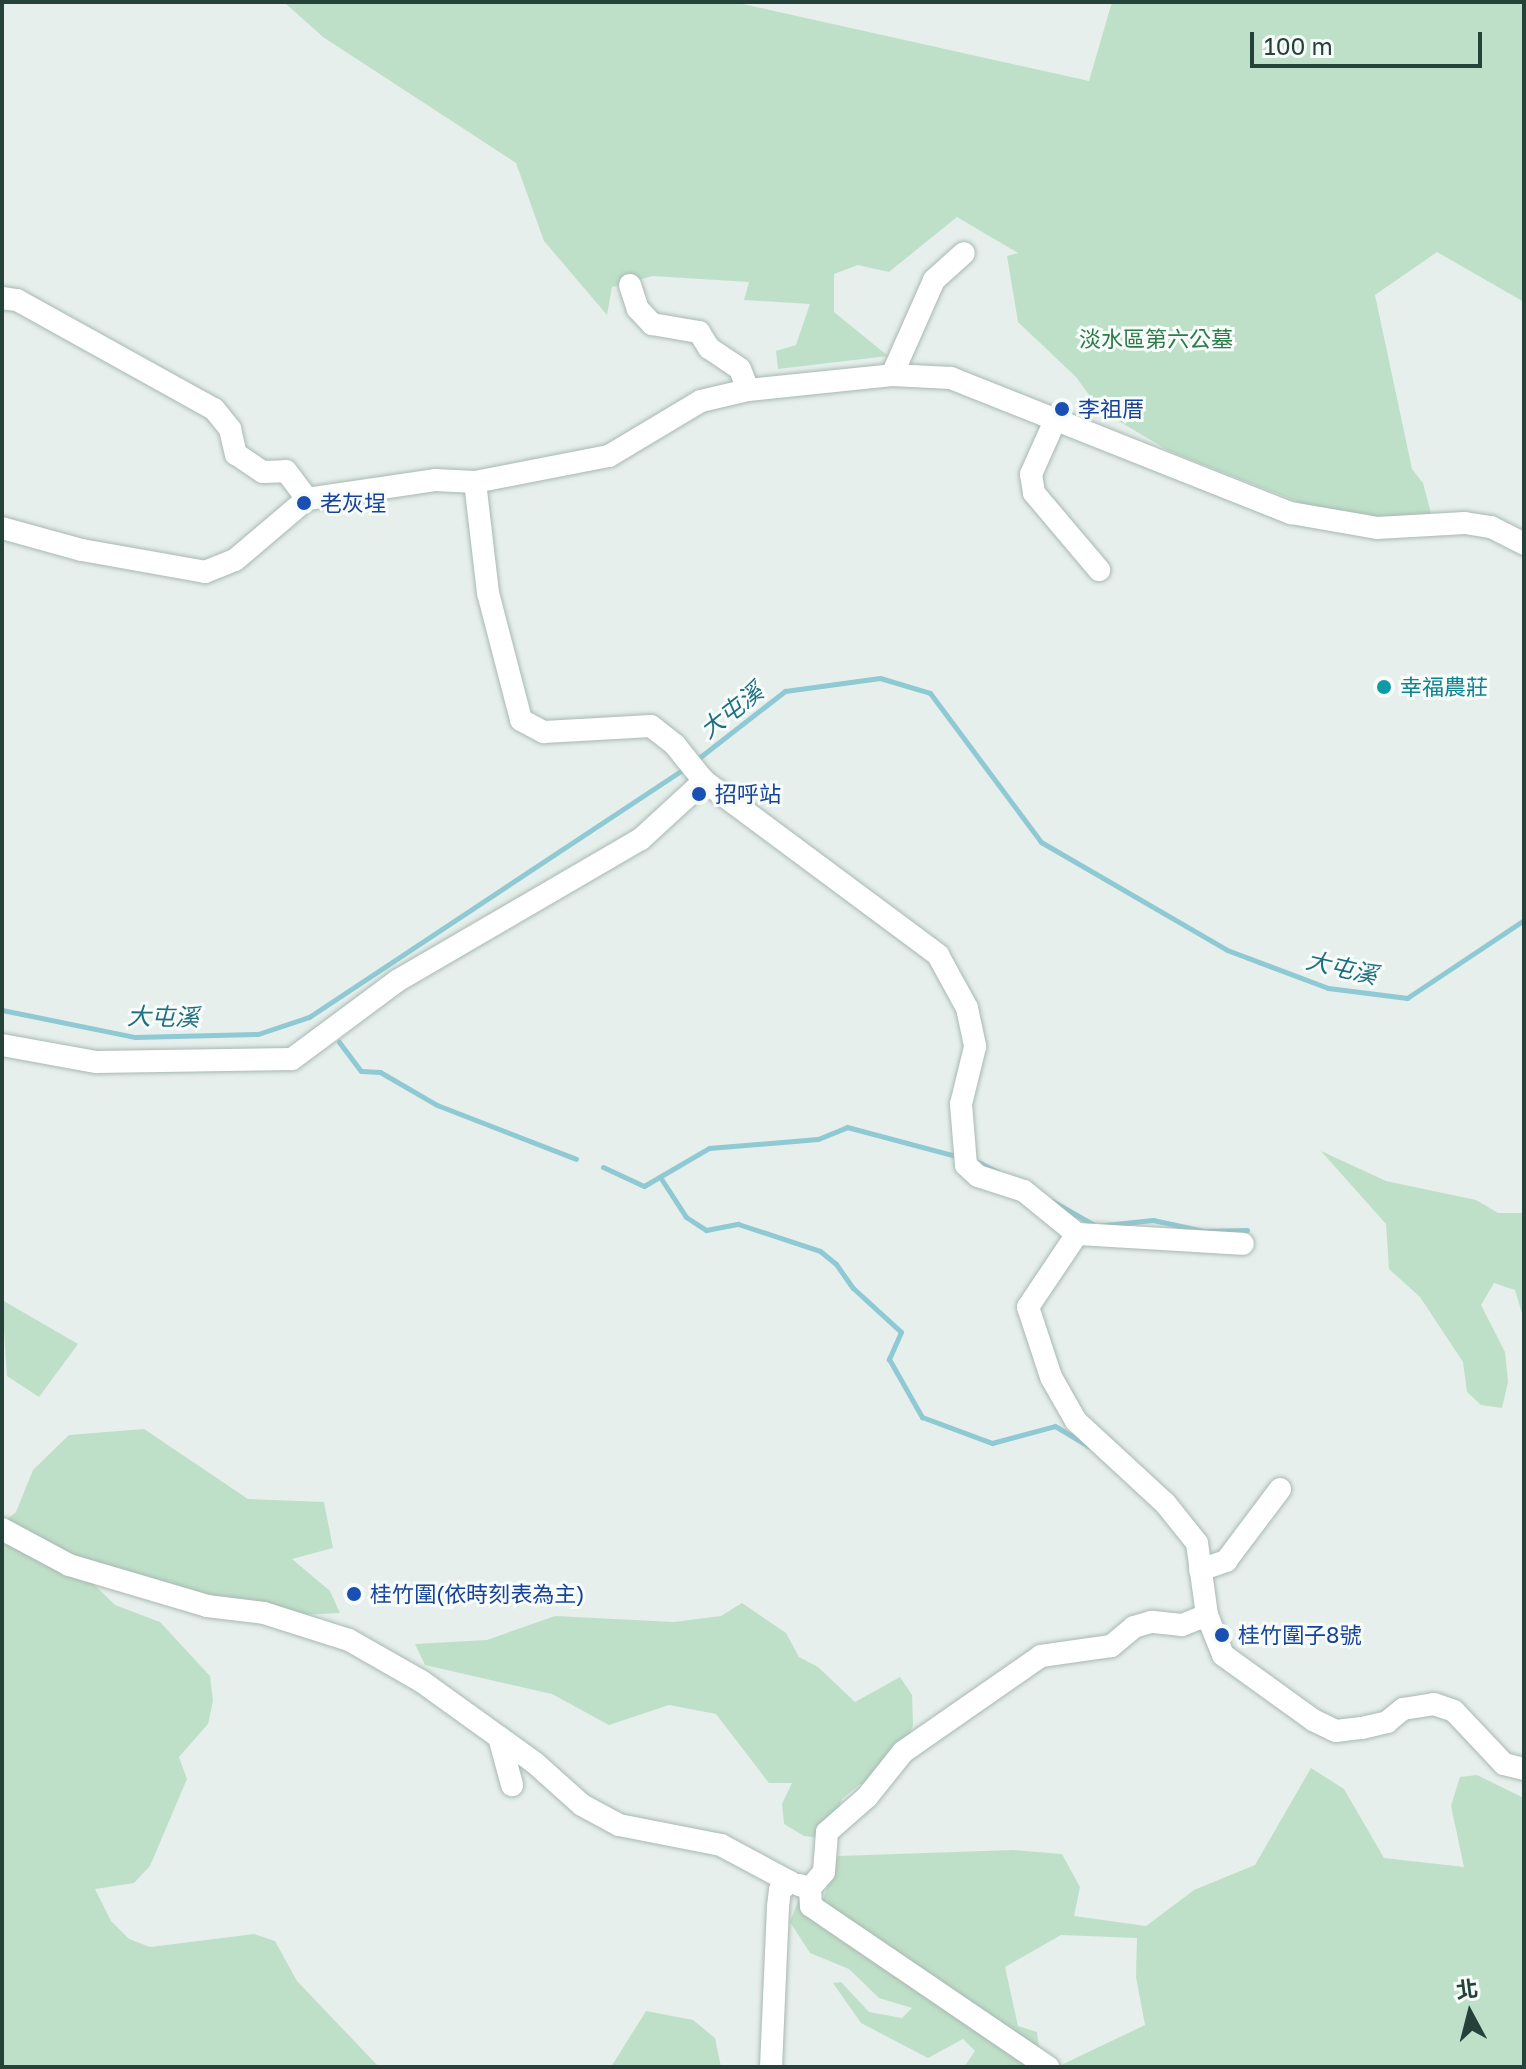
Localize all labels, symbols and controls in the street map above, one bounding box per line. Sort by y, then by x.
scale bar [1254,16,1486,66]
text: 100 m [1264,31,1333,60]
park label: 淡水區第六公墓 [1079,326,1233,352]
place label: 李祖厝 [1078,396,1144,422]
marker: 李祖厝 [1053,400,1071,418]
place label: 老灰埕 [320,490,386,516]
marker: 老灰埕 [295,494,313,512]
place label: 幸福農莊 [1400,674,1488,700]
water label: 大屯溪 [694,676,768,744]
marker: 幸福農莊 [1375,678,1393,696]
place label: 招呼站 [715,781,781,807]
marker: 招呼站 [690,785,708,803]
water label: 大屯溪 [1304,945,1380,989]
water label: 大屯溪 [127,1001,199,1031]
place label: 桂竹圍(依時刻表為主) [370,1581,585,1607]
marker: 桂竹圍(依時刻表為主) [345,1585,363,1603]
place label: 桂竹圍子8號 [1238,1622,1361,1648]
marker: 桂竹圍子8號 [1213,1626,1231,1644]
north arrow [1430,1973,1510,2053]
text: 北 [1454,1974,1480,2003]

